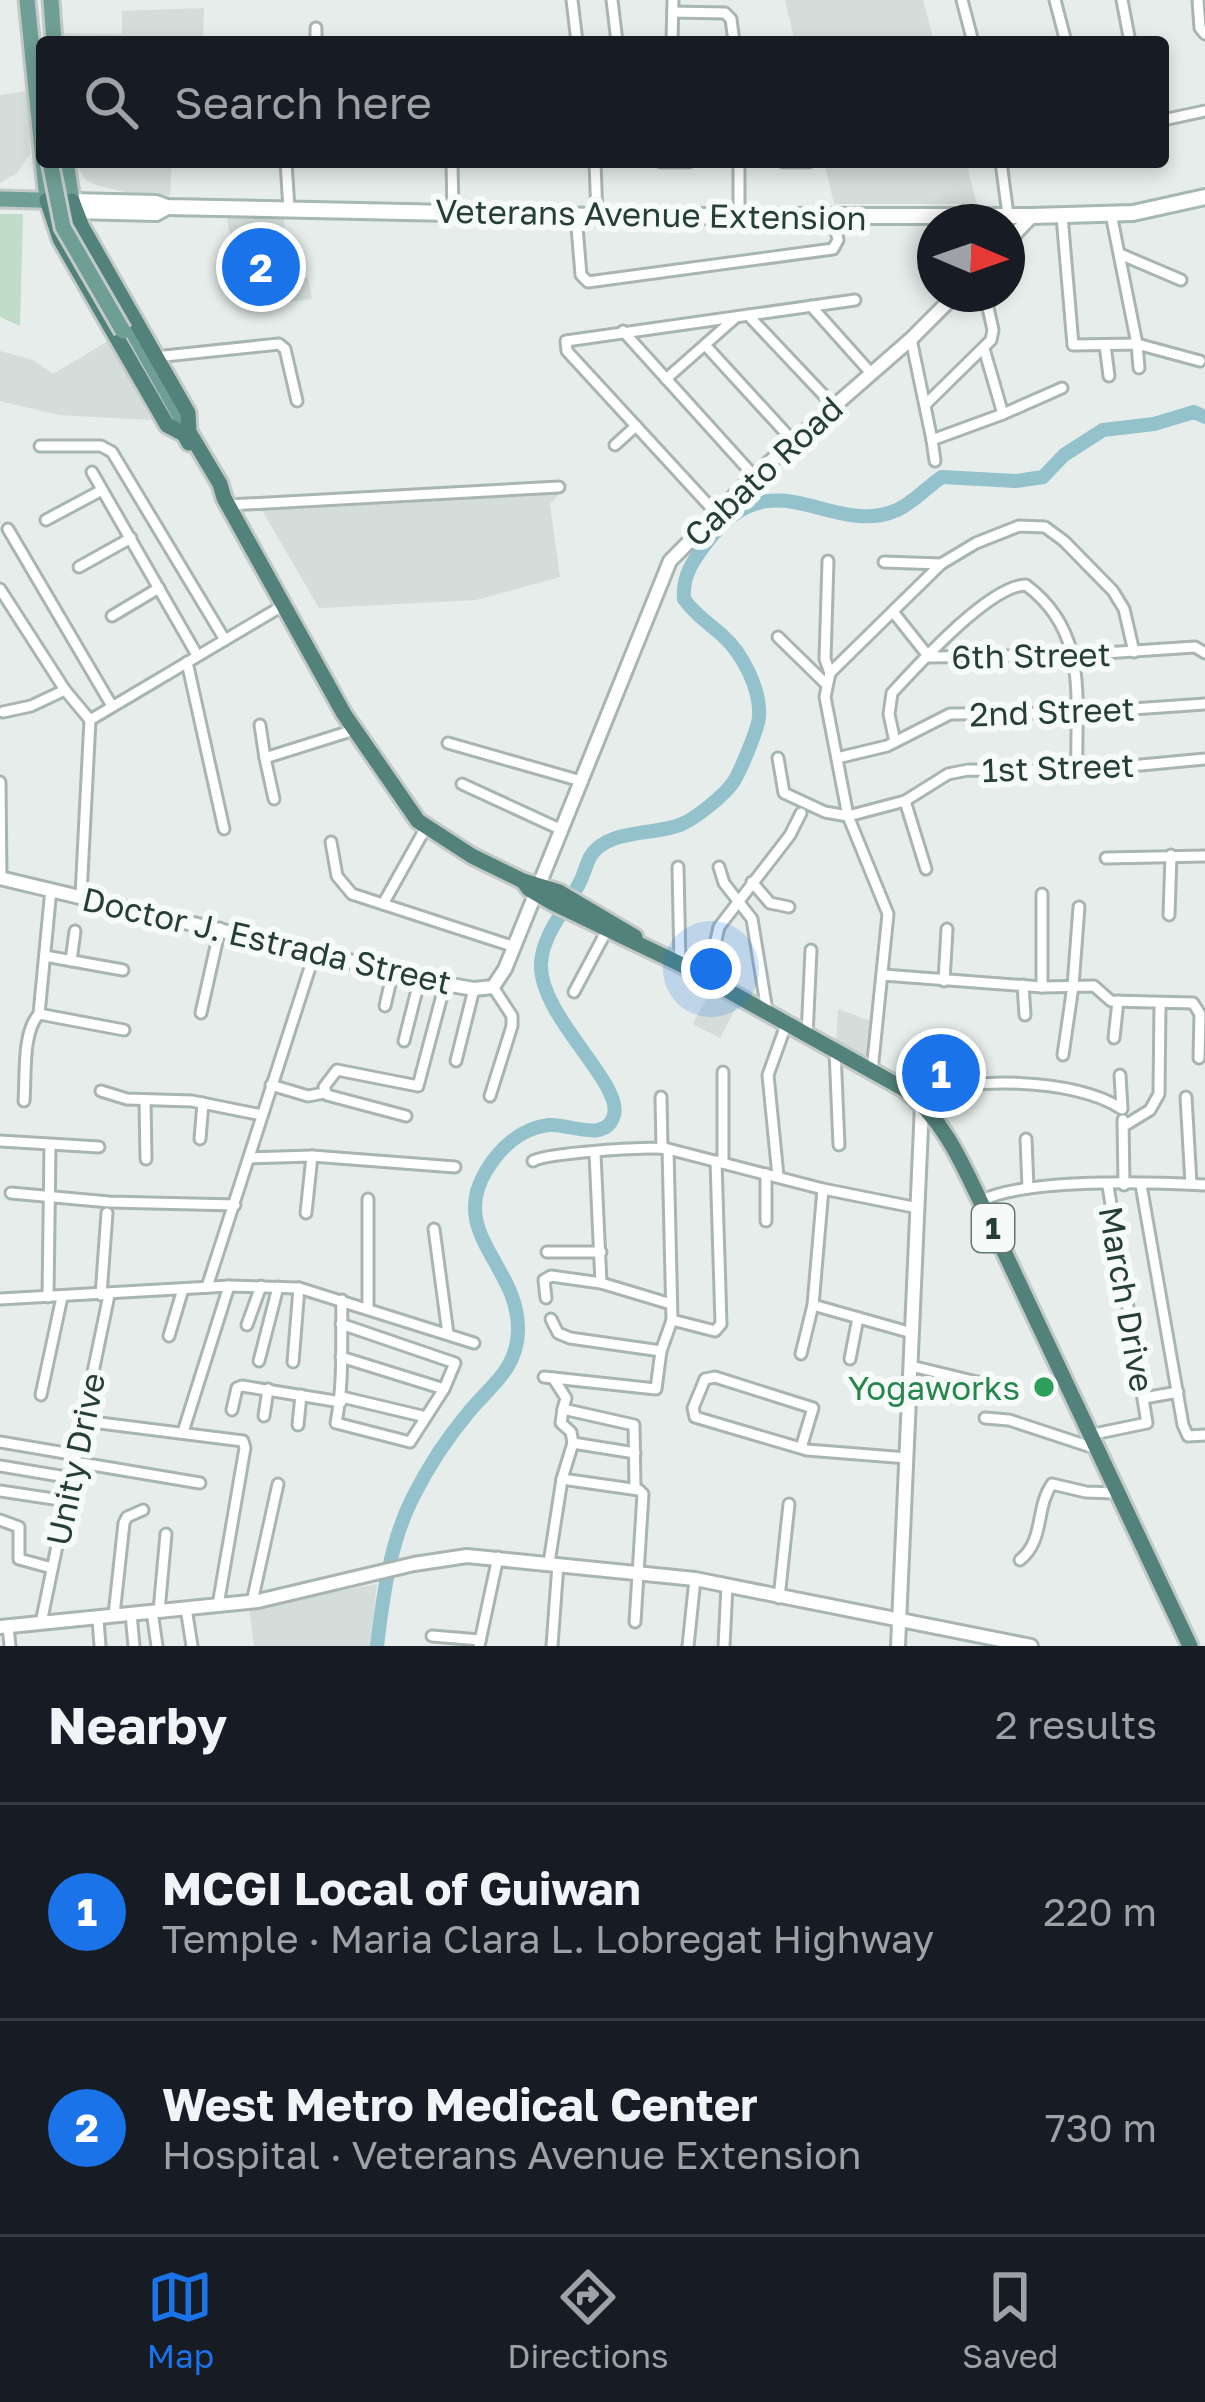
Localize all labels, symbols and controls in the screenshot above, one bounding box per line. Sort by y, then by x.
search box [36,36,1169,168]
icon: search [78,69,144,135]
text: Search here [174,75,432,129]
street label: Veterans Avenue Extension [435,191,867,237]
north arrow [917,204,1025,312]
pin: 2 [222,222,300,312]
street label: Cabato Road [676,388,850,554]
street label: 6th Street [951,634,1111,676]
street label: 2nd Street [969,689,1135,733]
street label: 1st Street [981,745,1135,789]
street label: Doctor J. Estrada Street [79,879,455,1001]
your location [681,939,741,999]
pin: 1 [902,1028,980,1118]
street label: March Drive [1091,1203,1163,1395]
road number: 1 [972,1204,1014,1252]
place label: Yogaworks [848,1368,1020,1407]
street label: Unity Drive [38,1369,112,1549]
marker: Yogaworks [1031,1374,1057,1400]
text: Nearby [48,1694,227,1755]
text: 2 results [995,1701,1157,1748]
text: MCGI Local of Guiwan [162,1861,641,1915]
text: 1 [77,1888,97,1935]
text: 220 m [1043,1888,1157,1935]
text: Temple · Maria Clara L. Lobregat Highway [162,1915,934,1962]
text: West Metro Medical Center [162,2077,758,2131]
text: 2 [75,2104,99,2151]
text: 730 m [1045,2104,1157,2151]
text: Hospital · Veterans Avenue Extension [162,2131,862,2178]
tab: Map [147,2264,214,2375]
tab: Directions [507,2264,669,2375]
tab: Saved [962,2264,1058,2375]

